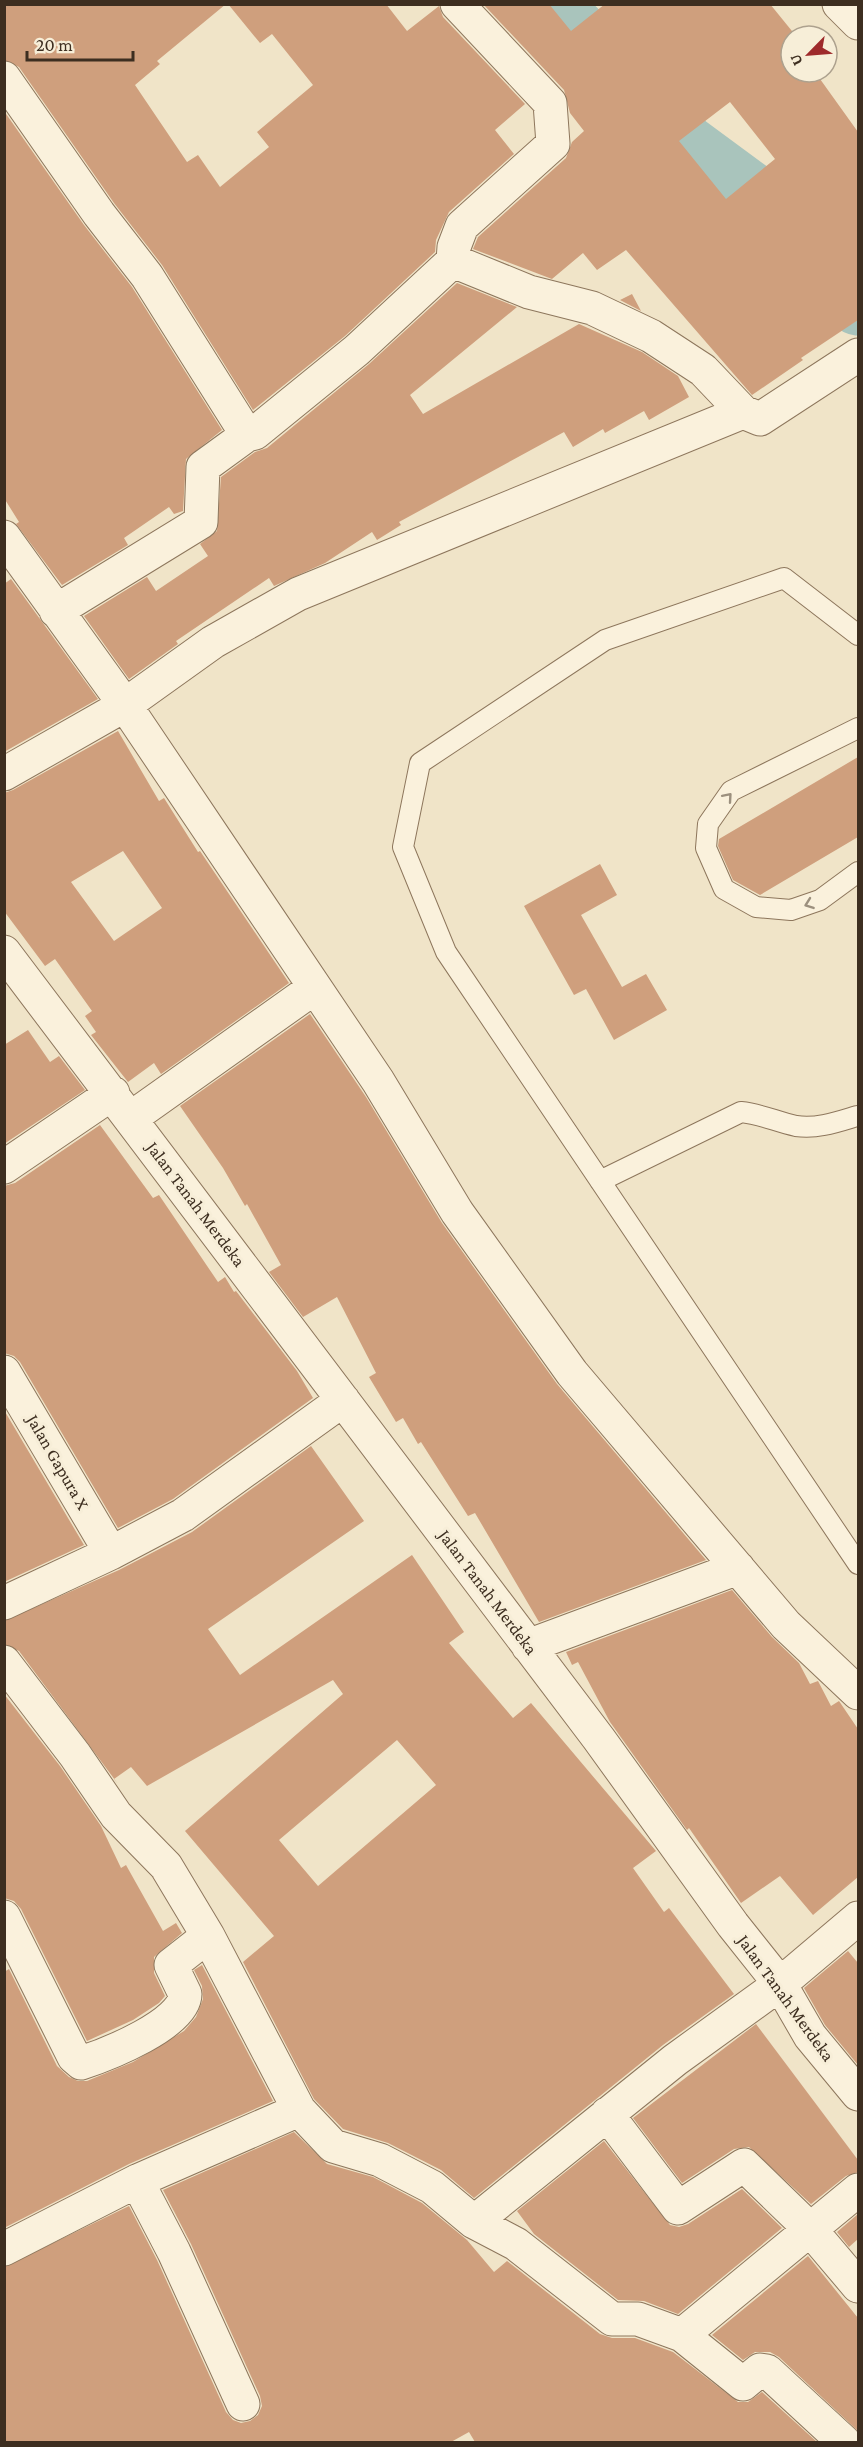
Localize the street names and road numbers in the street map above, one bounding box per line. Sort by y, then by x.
street label: Jalan Tanah Merdeka [141,1136,250,1270]
street label: Jalan Gapura X [22,1409,94,1514]
street label: Jalan Tanah Merdeka [433,1524,542,1658]
street label: Jalan Tanah Merdeka [732,1929,839,2065]

